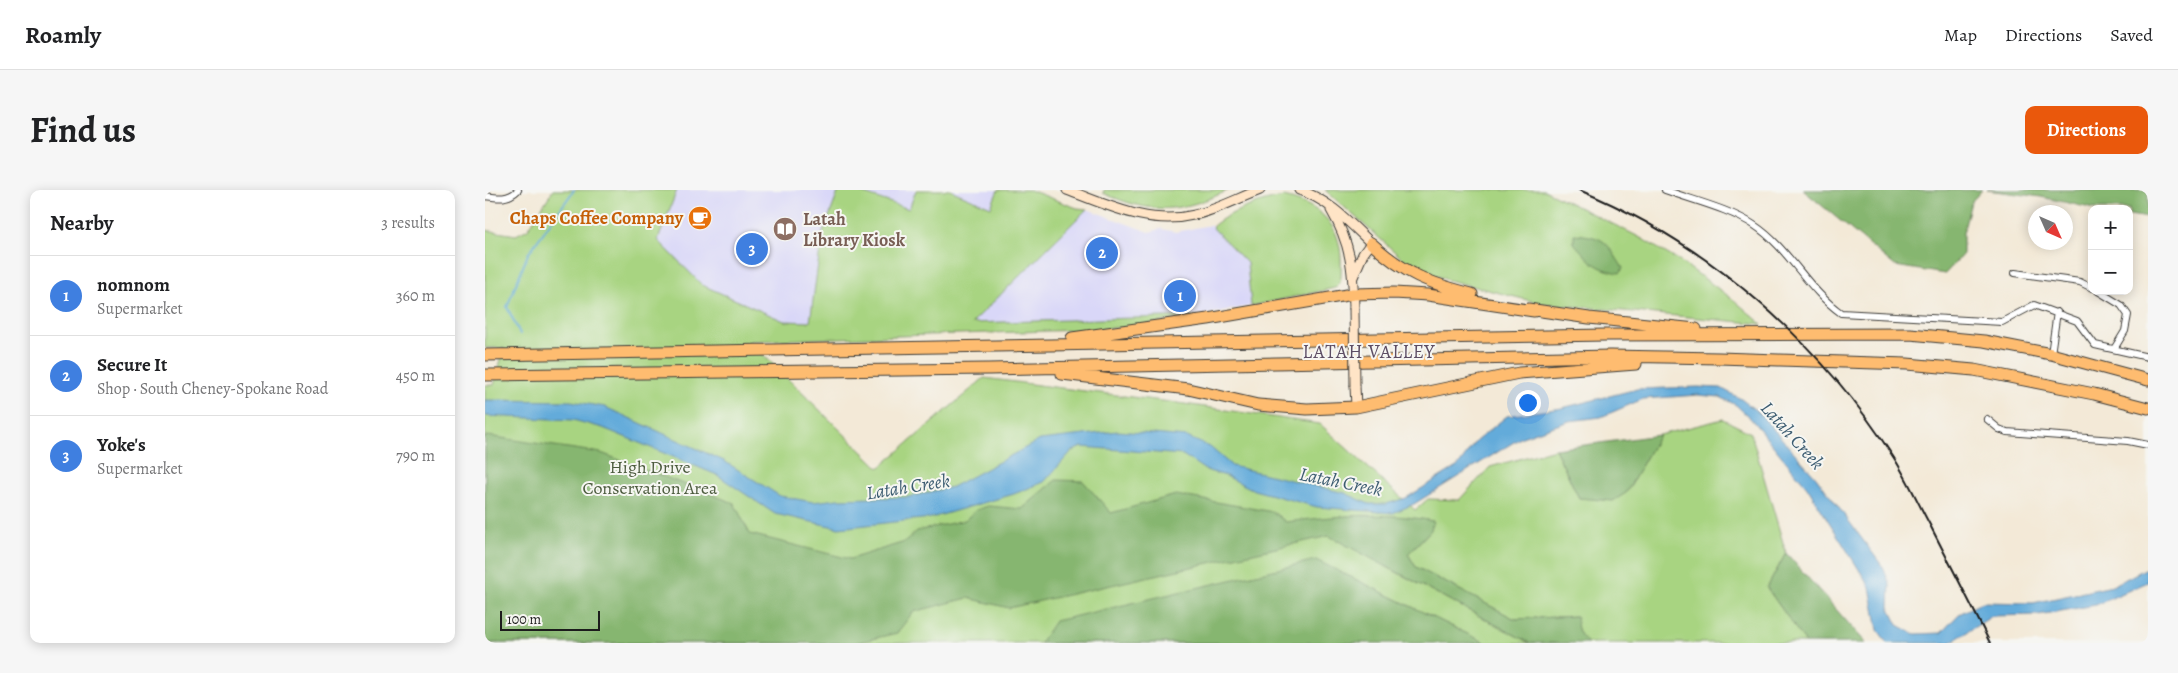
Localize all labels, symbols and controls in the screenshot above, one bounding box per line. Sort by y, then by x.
text: Roamly [25,19,101,51]
text: Map [1944,23,1977,47]
text: Directions [2005,23,2082,47]
text: Saved [2110,23,2153,47]
text: Find us [30,106,136,154]
button: Directions [2025,106,2148,154]
cafe icon: Chaps Coffee Company [687,205,713,231]
north arrow [2028,205,2073,250]
map controls [2088,205,2133,295]
button: + [2088,205,2133,250]
place label: Chaps Coffee Company [510,206,684,230]
place label: Latah Library Kiosk [803,207,906,252]
text: Nearby [50,209,113,237]
text: 3 results [381,212,435,234]
library icon: Latah Library Kiosk [772,216,798,242]
pin: 3 [736,230,768,268]
pin: 2 [1086,234,1118,272]
button: − [2088,250,2133,295]
text: nomnom [97,272,170,298]
pin: 1 [1164,277,1196,315]
text: 1 [63,285,69,307]
text: 360 m [396,285,435,307]
text: Supermarket [97,298,183,320]
district label: LATAH VALLEY [1302,339,1436,365]
text: Secure It [97,352,167,378]
text: 2 [62,365,70,387]
text: 450 m [396,365,435,387]
text: Shop · South Cheney-Spokane Road [97,378,328,400]
your location [1515,390,1541,416]
water label: Latah Creek [1754,396,1830,476]
text: Yoke's [97,432,146,458]
text: 3 [63,445,69,467]
text: 790 m [396,445,435,467]
park label: High Drive Conservation Area [582,455,718,500]
text: Supermarket [97,458,183,480]
water label: Latah Creek [1297,461,1385,503]
water label: Latah Creek [865,468,952,506]
scale bar [500,608,600,631]
text: 100 m [507,610,541,629]

